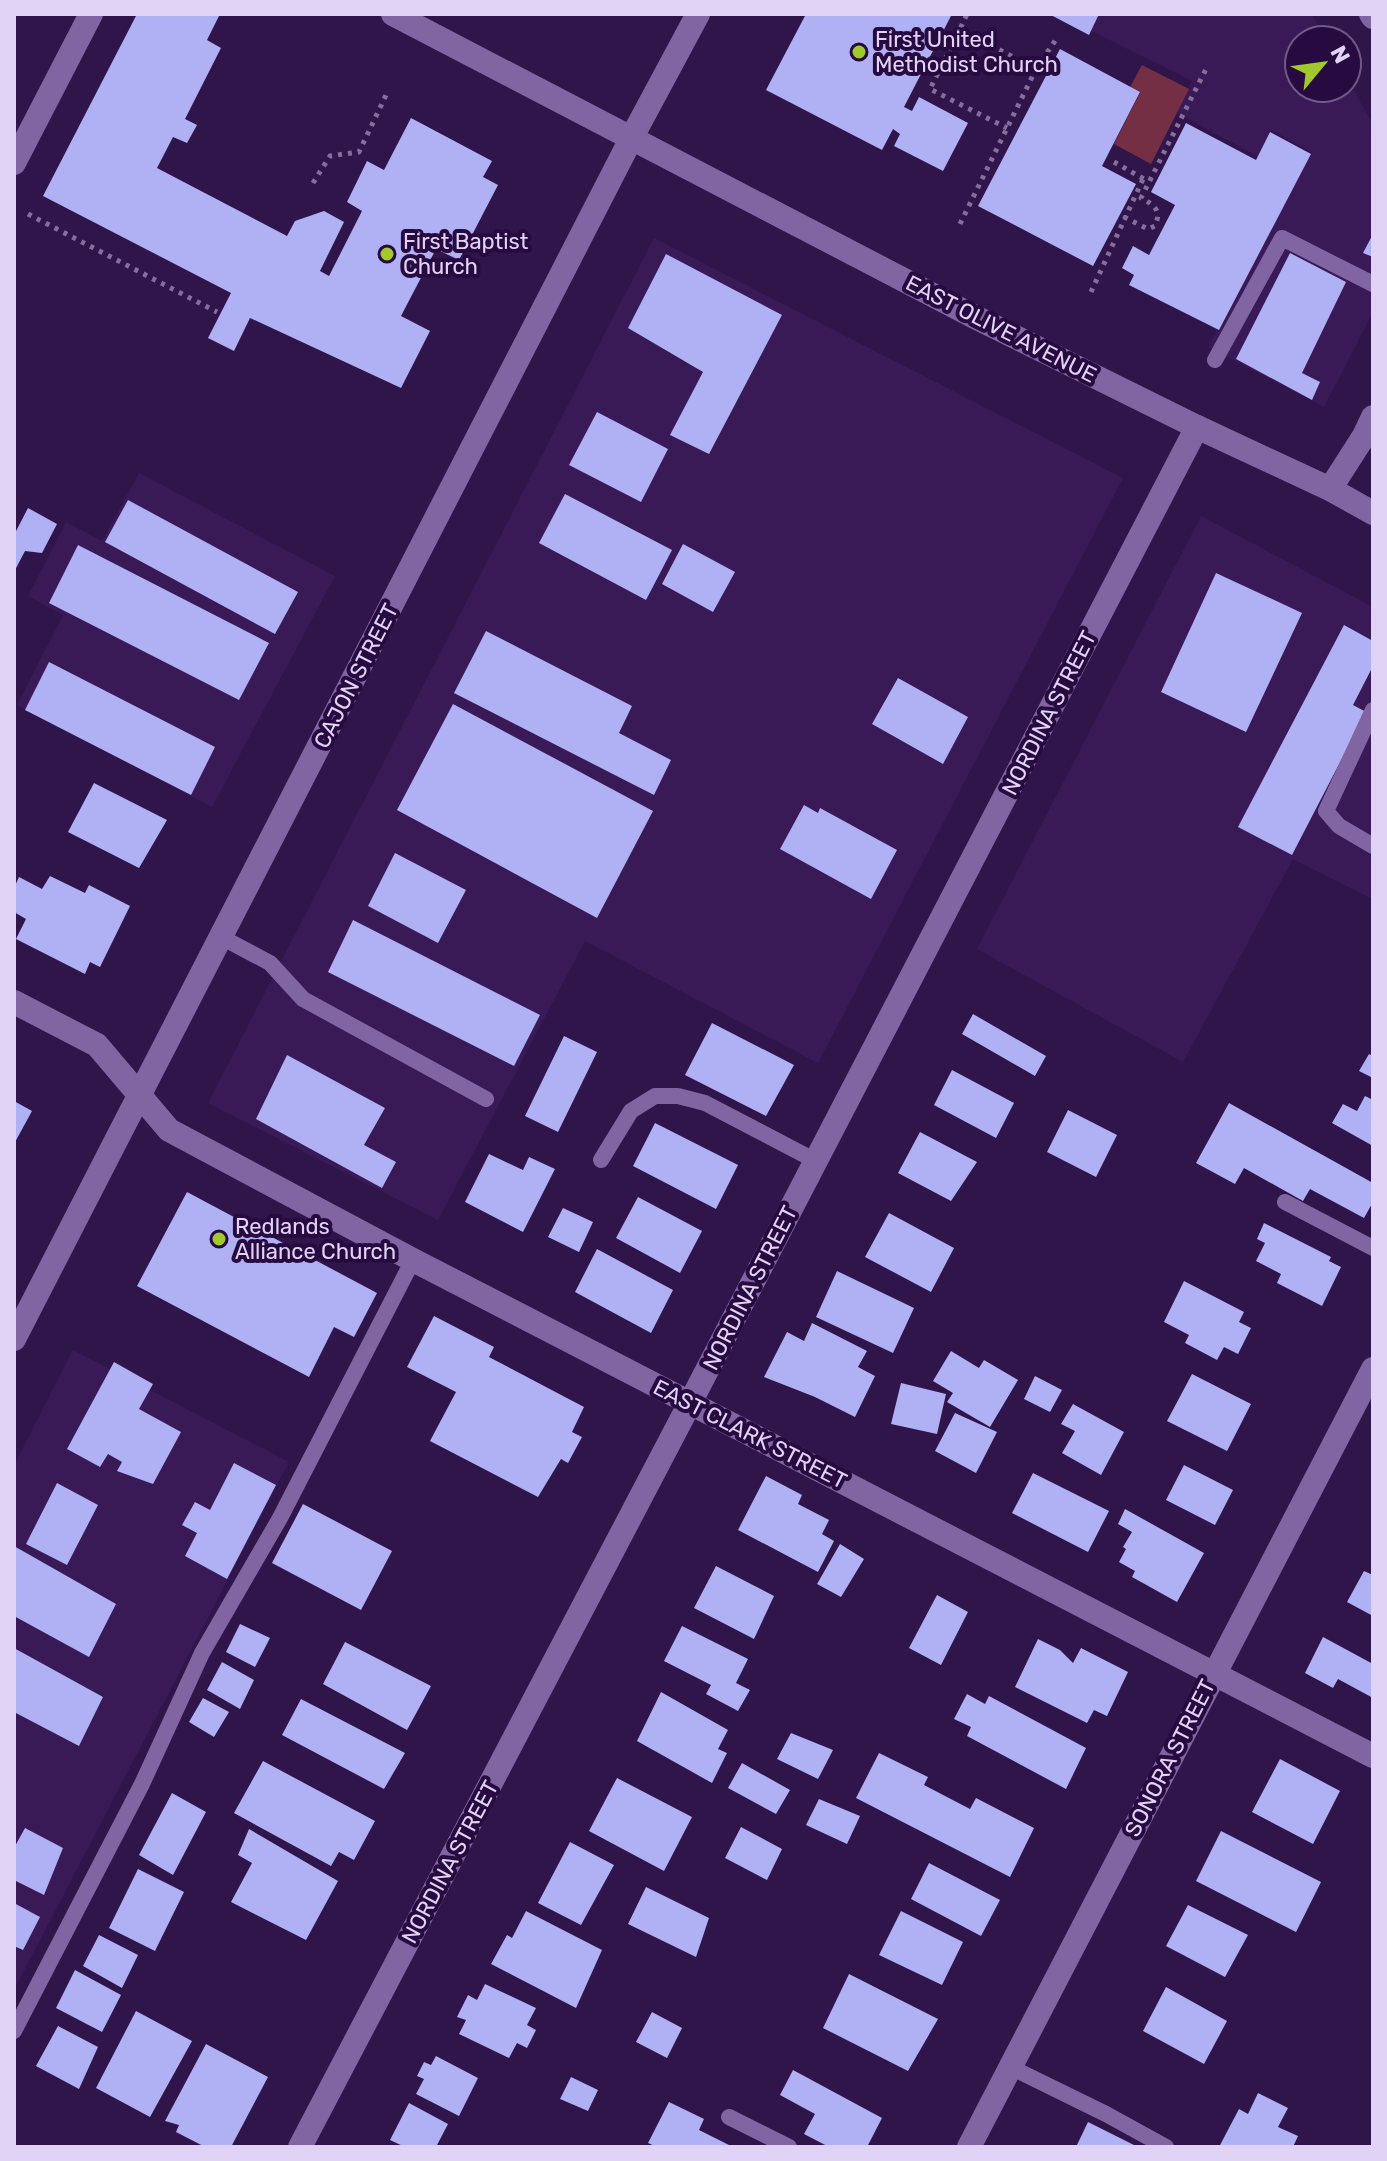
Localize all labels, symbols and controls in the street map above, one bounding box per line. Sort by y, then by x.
north arrow [1283,24,1363,104]
place label: First United Methodist Church [875,26,1058,78]
text: N [1324,41,1356,68]
marker: First United Methodist Church [850,43,868,61]
place label: First Baptist Church [403,228,529,280]
marker: First Baptist Church [378,245,396,263]
street label: EAST OLIVE AVENUE [901,269,1101,389]
street label: CAJON STREET [308,599,404,753]
street label: NORDINA STREET [996,626,1102,800]
street label: NORDINA STREET [697,1201,803,1375]
place label: Redlands Alliance Church [235,1213,396,1265]
marker: Redlands Alliance Church [210,1230,228,1248]
street label: EAST CLARK STREET [649,1373,852,1495]
street label: SONORA STREET [1119,1675,1221,1841]
street label: NORDINA STREET [396,1776,504,1948]

